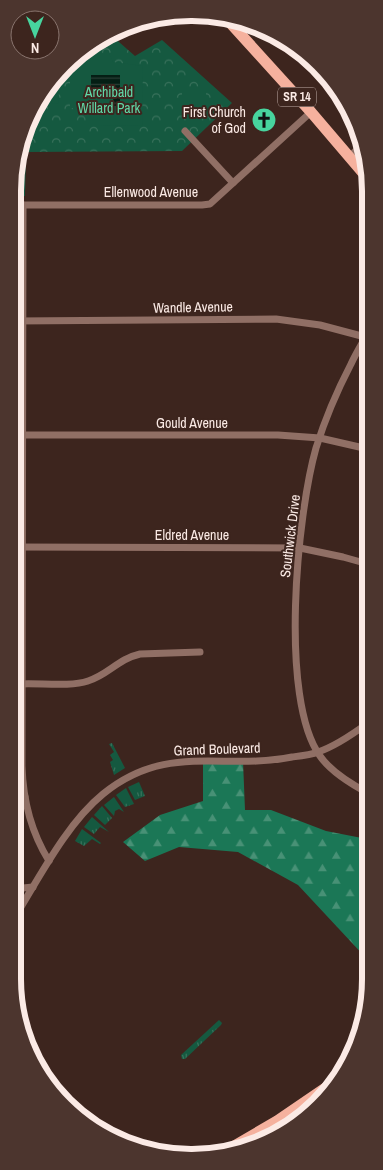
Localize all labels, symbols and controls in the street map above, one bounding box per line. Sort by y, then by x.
north arrow [10,10,60,60]
text: N [31,39,39,57]
park label: Archibald Willard Park [78,83,141,117]
road number: SR 14 [278,88,316,106]
place label: First Church of God [183,103,246,137]
church icon: First Church of God [251,107,277,133]
street label: Ellenwood Avenue [104,183,198,201]
street label: Wandle Avenue [153,297,233,317]
street label: Gould Avenue [156,414,228,432]
street label: Southwick Drive [276,493,304,579]
street label: Eldred Avenue [155,526,229,544]
street label: Grand Boulevard [173,738,261,760]

